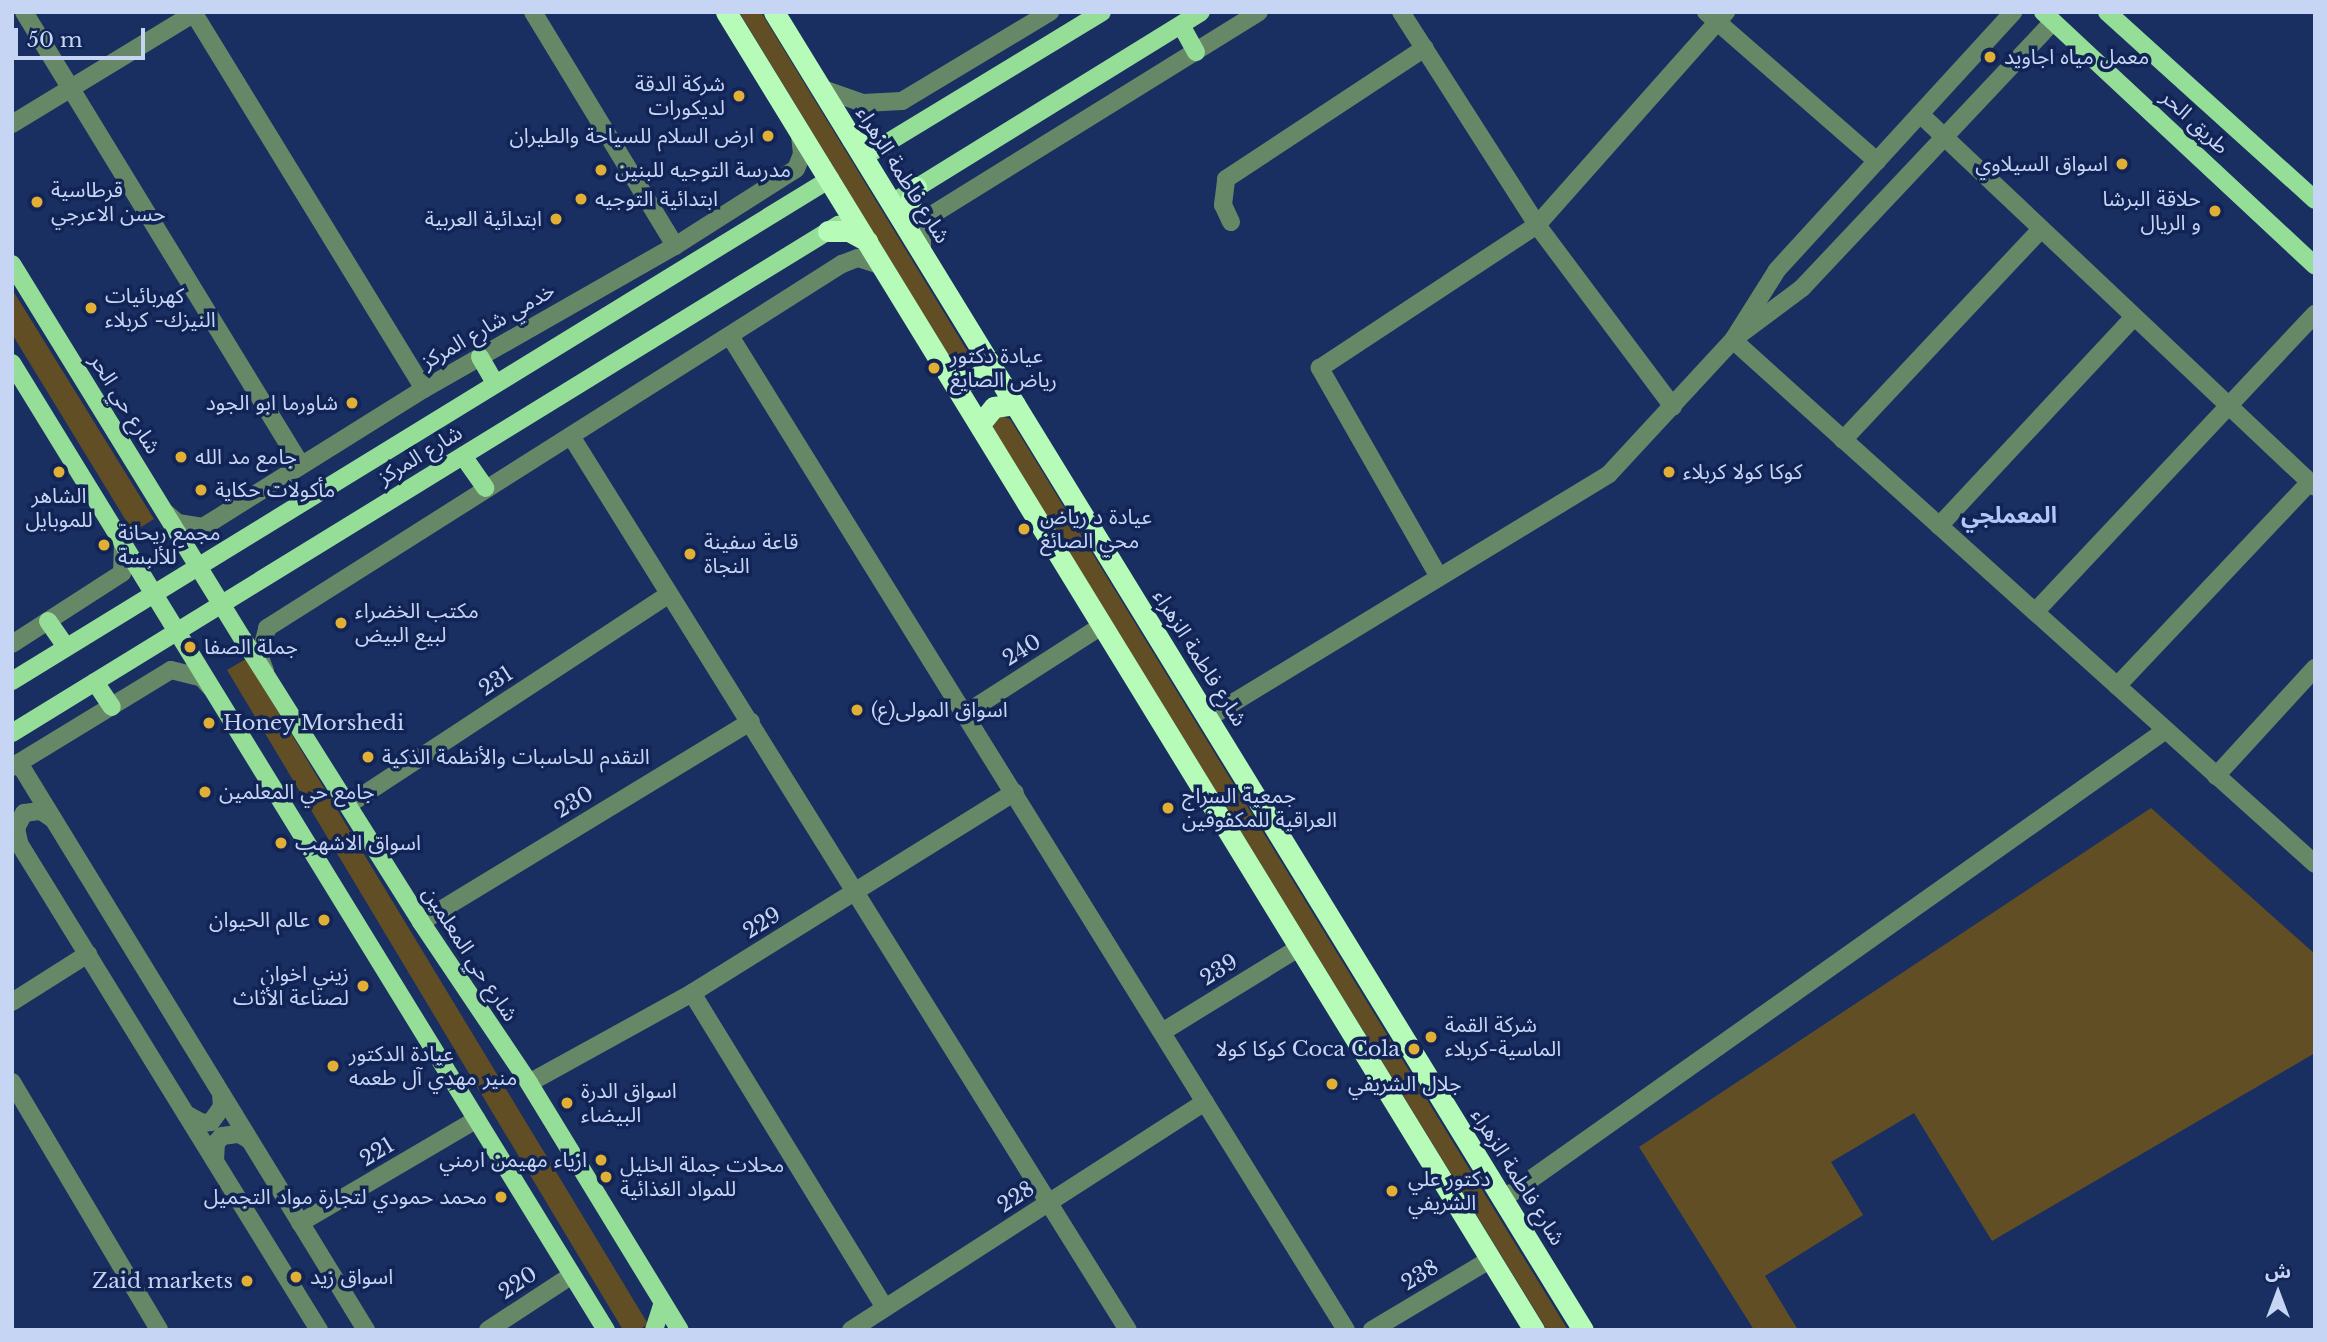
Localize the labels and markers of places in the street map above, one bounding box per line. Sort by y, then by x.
place label: معمل مياه اجاويد [2004,44,2149,70]
marker: معمل مياه اجاويد [1982,49,1998,65]
place label: شركة الدقة لديكورات [635,71,725,121]
marker: شركة الدقة لديكورات [731,88,747,104]
place label: ارض السلام للسياحة والطيران [509,123,754,149]
marker: ارض السلام للسياحة والطيران [760,128,776,144]
place label: اسواق السيلاوي [1975,151,2108,177]
marker: اسواق السيلاوي [2114,156,2130,172]
place label: مدرسة التوجيه للبنين [615,157,791,183]
marker: مدرسة التوجيه للبنين [593,162,609,178]
place label: قرطاسية حسن الاعرجي [51,177,166,227]
place label: ابتدائية التوجيه [595,186,718,212]
place label: حلاقة البرشا و الريال [2103,186,2201,236]
marker: ابتدائية التوجيه [573,191,589,207]
marker: قرطاسية حسن الاعرجي [29,194,45,210]
marker: حلاقة البرشا و الريال [2207,203,2223,219]
place label: ابتدائية العربية [425,206,542,232]
marker: ابتدائية العربية [548,211,564,227]
place label: كهربائيات النيزك- كربلاء [105,283,216,333]
marker: كهربائيات النيزك- كربلاء [83,300,99,316]
place label: عيادة دكتور رياض الصايغ [950,343,1057,393]
marker: عيادة دكتور رياض الصايغ [924,358,944,378]
place label: شاورما ابو الجود [206,390,338,416]
marker: شاورما ابو الجود [344,395,360,411]
place label: جامع مد الله [195,444,297,470]
marker: جامع مد الله [173,449,189,465]
place label: كوكا كولا كربلاء [1683,459,1802,485]
marker: الشاهر للموبايل [51,464,67,480]
marker: كوكا كولا كربلاء [1661,464,1677,480]
place label: مأكولات حكاية [215,477,335,503]
marker: مأكولات حكاية [193,482,209,498]
place label: الشاهر للموبايل [25,483,93,533]
place label: عيادة د رياض محي الصائغ [1040,504,1152,554]
marker: عيادة د رياض محي الصائغ [1014,519,1034,539]
place label: مجمع ريحانة للألبسة [118,520,220,570]
place label: قاعة سفينة النجاة [704,529,798,579]
marker: مجمع ريحانة للألبسة [96,537,112,553]
marker: قاعة سفينة النجاة [682,546,698,562]
place label: مكتب الخضراء لبيع البيض [355,598,479,648]
marker: مكتب الخضراء لبيع البيض [333,615,349,631]
place label: جملة الصفا [204,634,298,660]
marker: جملة الصفا [182,639,198,655]
place label: اسواق المولى(ع) [871,697,1008,723]
marker: اسواق المولى(ع) [849,702,865,718]
place label: Honey Morshedi [223,710,405,736]
marker: Honey Morshedi [201,715,217,731]
place label: التقدم للحاسبات والأنظمة الذكية [382,744,650,770]
marker: التقدم للحاسبات والأنظمة الذكية [360,749,376,765]
place label: جامع حي المعلمين [219,779,375,805]
place label: جمعية السراج العراقية للمكفوفين [1182,783,1337,833]
marker: جامع حي المعلمين [197,784,213,800]
marker: جمعية السراج العراقية للمكفوفين [1160,800,1176,816]
place label: اسواق الاشهب [295,830,421,856]
marker: اسواق الاشهب [273,835,289,851]
place label: عالم الحيوان [209,907,310,933]
marker: عالم الحيوان [316,912,332,928]
place label: زيني اخوان لصناعة الأثاث [233,961,349,1011]
marker: زيني اخوان لصناعة الأثاث [355,978,371,994]
place label: شركة القمة الماسية-كربلاء [1445,1012,1561,1062]
marker: شركة القمة الماسية-كربلاء [1423,1029,1439,1045]
place label: كوكا كولا Coca Cola [1215,1036,1400,1062]
place label: عيادة الدكتور منير مهدي آل طعمه [349,1041,517,1091]
marker: كوكا كولا Coca Cola [1406,1041,1422,1057]
marker: عيادة الدكتور منير مهدي آل طعمه [323,1056,343,1076]
place label: جلال الشريفي [1348,1071,1462,1097]
marker: جلال الشريفي [1322,1074,1342,1094]
place label: اسواق الدرة البيضاء [581,1078,677,1128]
marker: اسواق الدرة البيضاء [559,1095,575,1111]
place label: ازياء مهيمن ارمني [439,1147,587,1173]
marker: ازياء مهيمن ارمني [593,1152,609,1168]
place label: محلات جملة الخليل للمواد الغذائية [620,1152,784,1202]
place label: دكتور علي الشريفي [1408,1166,1490,1216]
marker: محلات جملة الخليل للمواد الغذائية [598,1169,614,1185]
marker: دكتور علي الشريفي [1382,1181,1402,1201]
place label: محمد حمودي لتجارة مواد التجميل [204,1184,487,1210]
marker: محمد حمودي لتجارة مواد التجميل [493,1189,509,1205]
place label: اسواق زيد [310,1264,393,1290]
place label: Zaid markets [92,1268,233,1294]
marker: اسواق زيد [288,1269,304,1285]
marker: Zaid markets [239,1273,255,1289]

